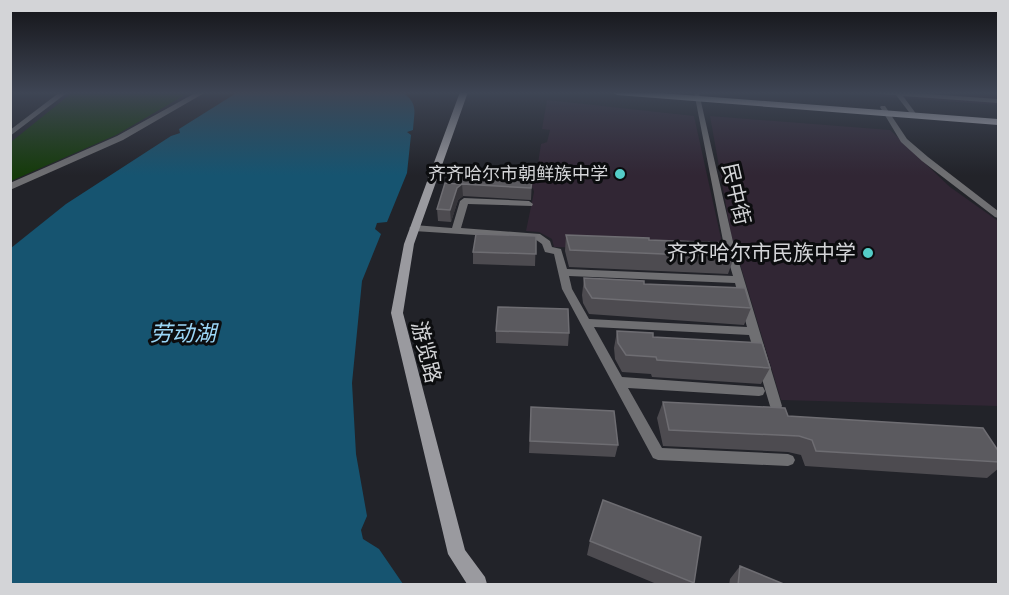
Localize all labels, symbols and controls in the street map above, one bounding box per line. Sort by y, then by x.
street label: 民中街 [717,160,756,227]
place label: 齐齐哈尔市朝鲜族中学 [428,163,608,184]
marker: 齐齐哈尔市朝鲜族中学 [613,167,627,181]
place label: 齐齐哈尔市民族中学 [667,240,856,265]
marker: 齐齐哈尔市民族中学 [861,246,875,260]
street label: 游览路 [407,318,446,385]
water label: 劳动湖 [150,321,219,346]

